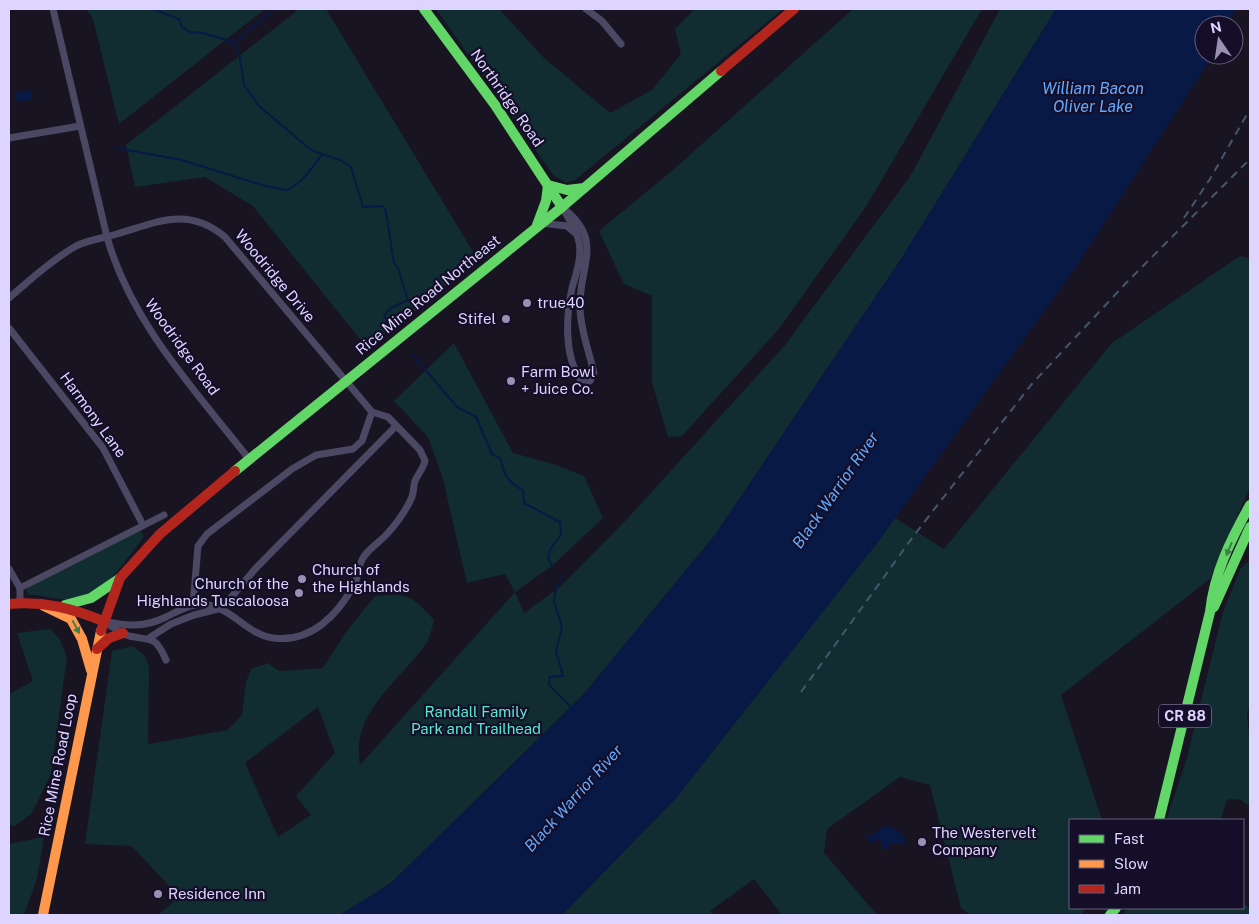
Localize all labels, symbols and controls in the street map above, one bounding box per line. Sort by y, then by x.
north arrow [1194,15,1244,65]
text: N [1209,18,1223,36]
street label: Northridge Road [467,46,547,150]
water label: William Bacon Oliver Lake [1042,79,1144,116]
street label: Woodridge Drive [232,226,319,325]
street label: Rice Mine Road Northeast [352,231,503,358]
place label: true40 [537,294,585,311]
street label: Woodridge Road [142,295,223,398]
marker: true40 [521,297,533,309]
place label: Stifel [458,310,496,327]
marker: Stifel [500,313,512,325]
place label: Farm Bowl + Juice Co. [521,363,595,397]
street label: Harmony Lane [57,369,130,461]
marker: Farm Bowl + Juice Co. [505,375,517,387]
water label: Black Warrior River [788,428,883,552]
one-way arrow [1225,542,1233,556]
place label: Church of the Highlands [312,561,410,595]
marker: Church of the Highlands [296,573,308,585]
place label: Church of the Highlands Tuscaloosa [137,575,289,609]
marker: Church of the Highlands Tuscaloosa [293,587,305,599]
one-way arrow [71,620,80,634]
street label: Rice Mine Road Loop [35,692,80,838]
park label: Randall Family Park and Trailhead [411,703,541,737]
road number: CR 88 [1159,704,1211,728]
water label: Black Warrior River [520,740,627,856]
legend [1069,819,1244,909]
place label: The Westervelt Company [932,824,1037,858]
text: Fast [1114,830,1144,847]
marker: The Westervelt Company [916,836,928,848]
text: Slow [1114,855,1149,872]
text: Jam [1114,880,1141,897]
place label: Residence Inn [168,885,265,902]
marker: Residence Inn [152,888,164,900]

